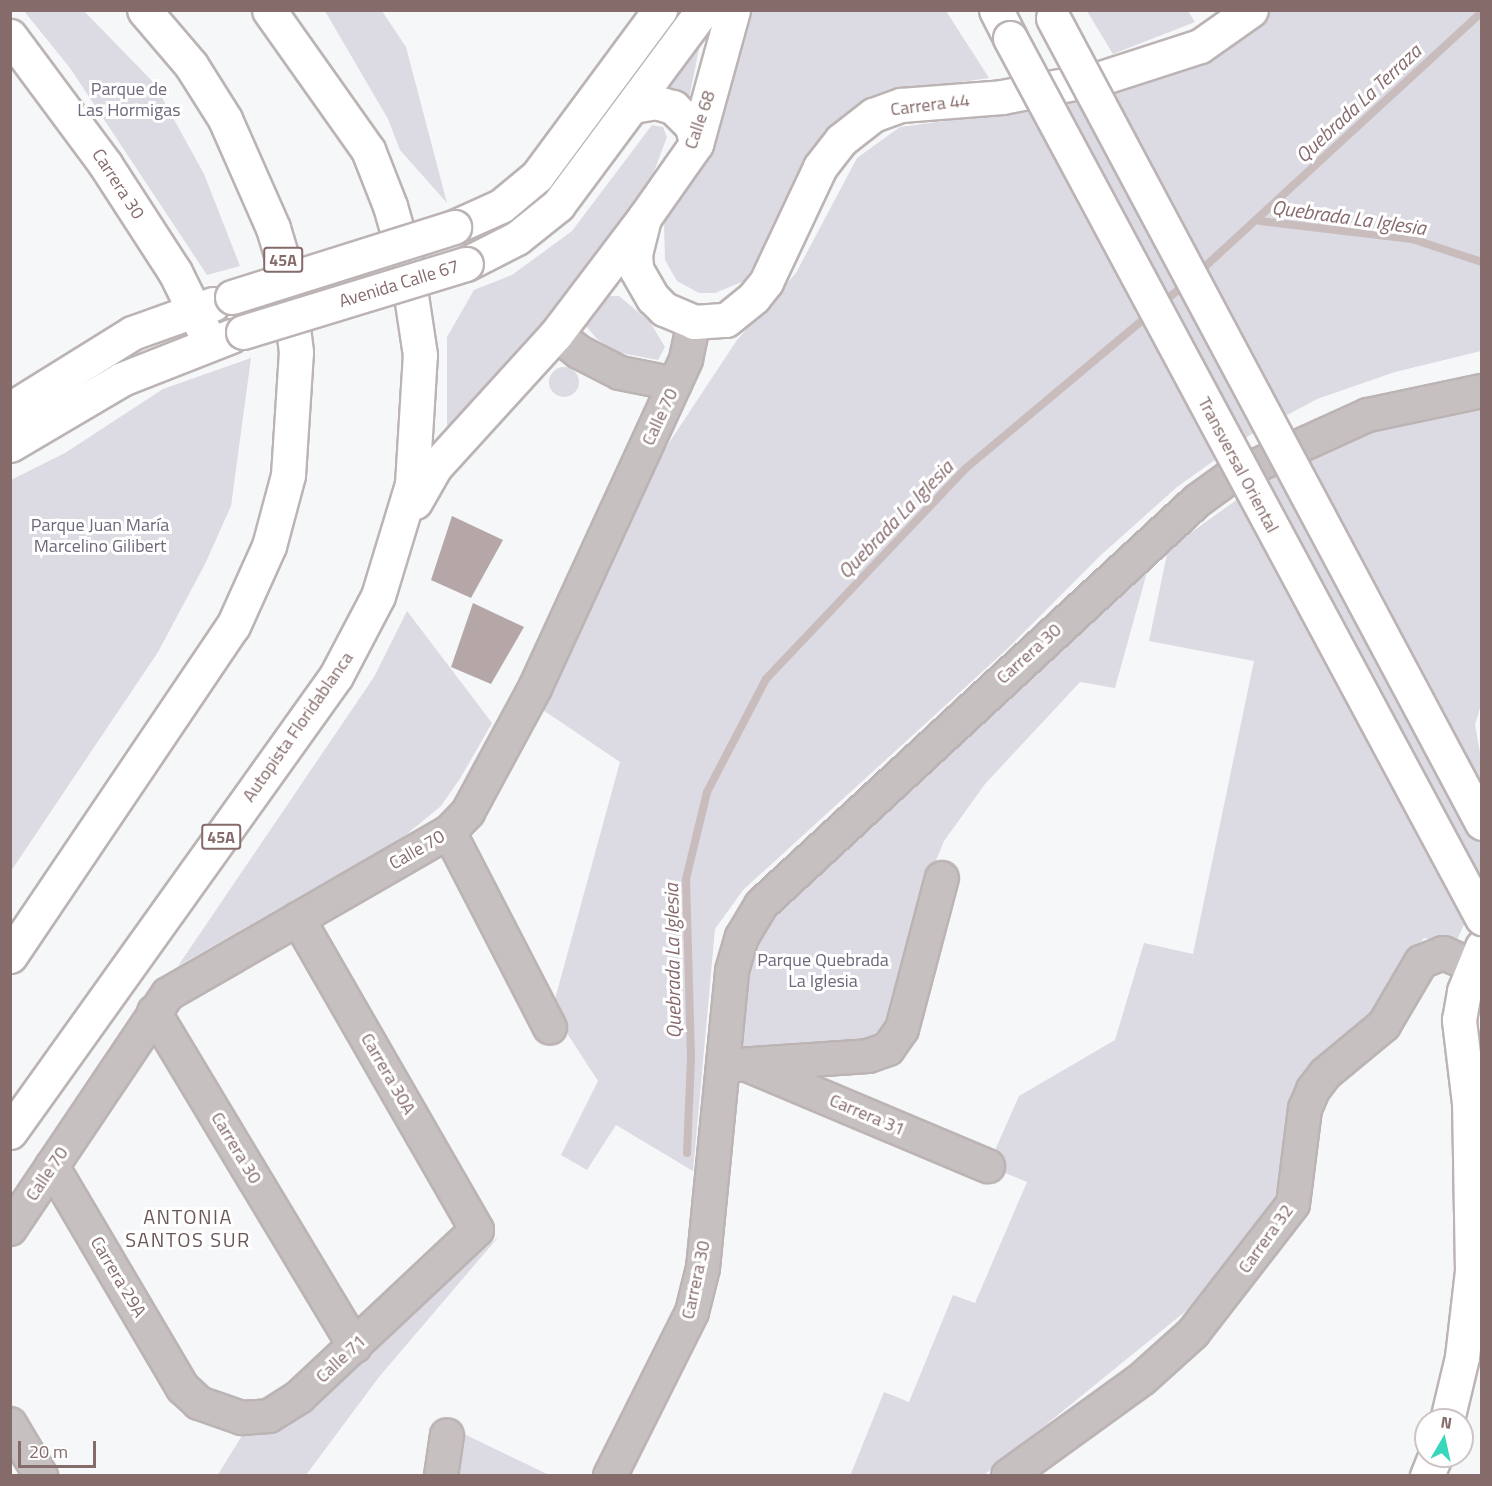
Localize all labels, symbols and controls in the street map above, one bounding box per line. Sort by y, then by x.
water label: Quebrada La Terraza [1290,39,1426,167]
park label: Parque de Las Hormigas [77,79,181,122]
street label: Calle 68 [680,88,720,152]
street label: Carrera 44 [889,89,971,121]
street label: Carrera 30 [87,145,149,223]
water label: Quebrada La Iglesia [1270,194,1428,240]
road number: 45A [262,247,304,273]
street label: Avenida Calle 67 [336,255,462,313]
street label: Calle 70 [637,385,683,449]
street label: Transversal Oriental [1193,393,1283,537]
water label: Quebrada La Iglesia [832,455,958,583]
park label: Parque Juan María Marcelino Gilibert [31,515,169,558]
street label: Carrera 30 [992,619,1066,689]
street label: Autopista Floridablanca [238,648,358,806]
road number: 45A [200,824,242,850]
street label: Calle 70 [385,826,449,874]
water label: Quebrada La Iglesia [659,883,685,1039]
park label: Parque Quebrada La Iglesia [757,950,889,992]
street label: Carrera 30A [356,1030,420,1118]
street label: Carrera 31 [826,1090,908,1140]
street label: Carrera 30 [206,1108,266,1188]
street label: Calle 70 [21,1143,73,1205]
street label: Carrera 32 [1234,1200,1298,1278]
district label: ANTONIA SANTOS SUR [125,1204,251,1251]
street label: Carrera 29A [85,1233,151,1321]
street label: Carrera 30 [677,1239,715,1321]
street label: Calle 71 [312,1331,370,1387]
north arrow [1414,1408,1474,1468]
text: N [1439,1409,1454,1435]
scale bar [21,1429,99,1467]
text: 20 m [29,1438,68,1465]

